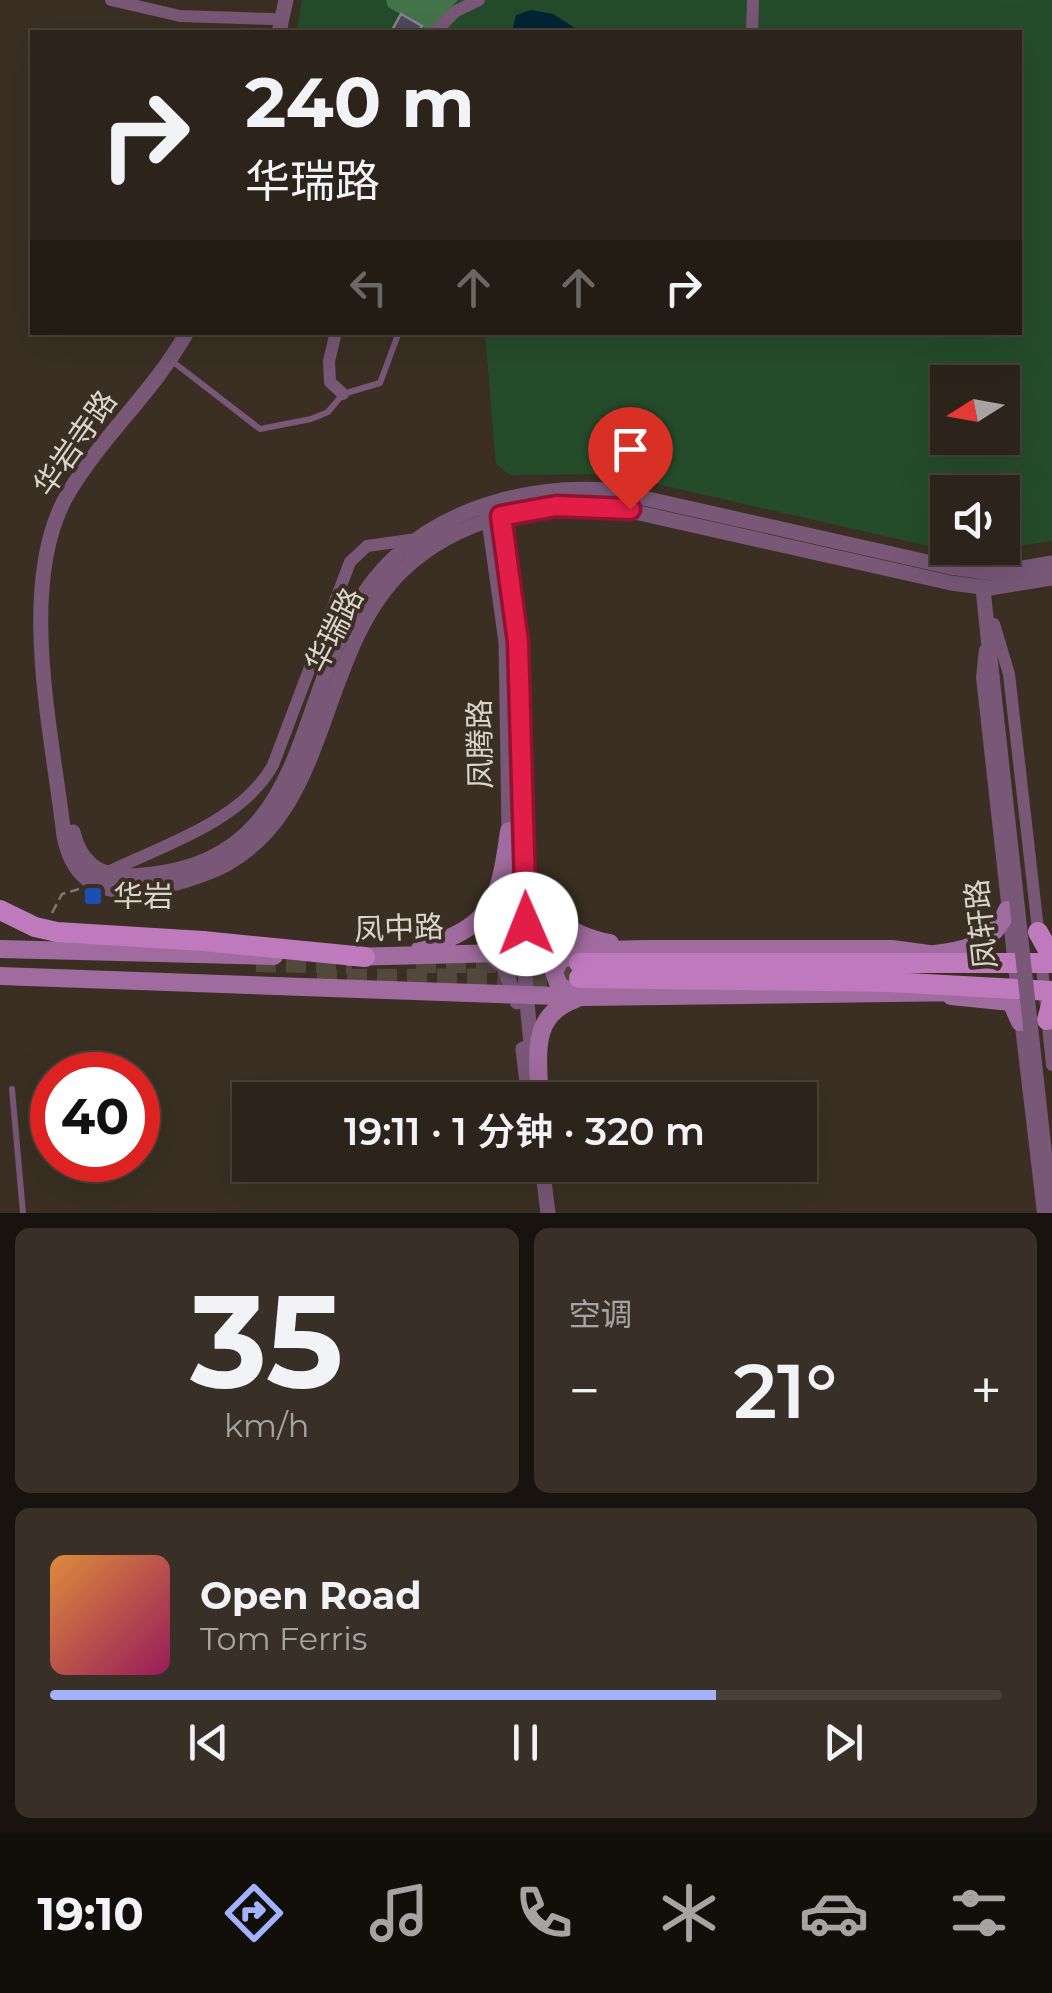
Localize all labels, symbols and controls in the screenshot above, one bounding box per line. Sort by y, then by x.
text: 240 m [245,59,475,145]
icon: right [80,70,210,200]
text: 华瑞路 [245,153,380,208]
icon: left [341,260,396,315]
icon: ahead [446,260,501,315]
icon: ahead [551,260,606,315]
icon: right [656,260,711,315]
north arrow [930,365,1020,455]
map controls [930,365,1020,565]
street label: 华岩寺路 [25,383,125,503]
pin [588,407,673,510]
icon: arrive [603,422,658,477]
button: sound [930,475,1020,565]
street label: 华瑞路 [297,582,371,678]
street label: 凤腾路 [461,699,499,789]
position arrow [474,872,578,976]
street label: 凤轩路 [958,877,1004,971]
place label: 华岩 [113,878,173,915]
marker: 华岩 [82,885,104,907]
street label: 凤中路 [353,908,445,948]
speed limit sign: 40 [30,1052,160,1182]
text: 19:11 · 1 分钟 · 320 m [344,1108,705,1155]
text: 35 [190,1261,343,1420]
text: 空调 [569,1295,633,1334]
text: 21° [733,1345,837,1437]
text: − [569,1357,600,1424]
text: + [970,1357,1002,1424]
text: km/h [224,1406,309,1445]
text: Open Road [200,1572,422,1619]
text: Tom Ferris [200,1619,367,1658]
icon: previous [181,1715,236,1770]
icon: pause [498,1715,553,1770]
icon: next [816,1715,871,1770]
icon: directions [219,1878,289,1948]
icon: music [364,1878,434,1948]
icon: phone [509,1878,579,1948]
icon: climate [654,1878,724,1948]
icon: car [799,1878,869,1948]
icon: filters [944,1878,1014,1948]
text: 19:10 [38,1886,144,1941]

